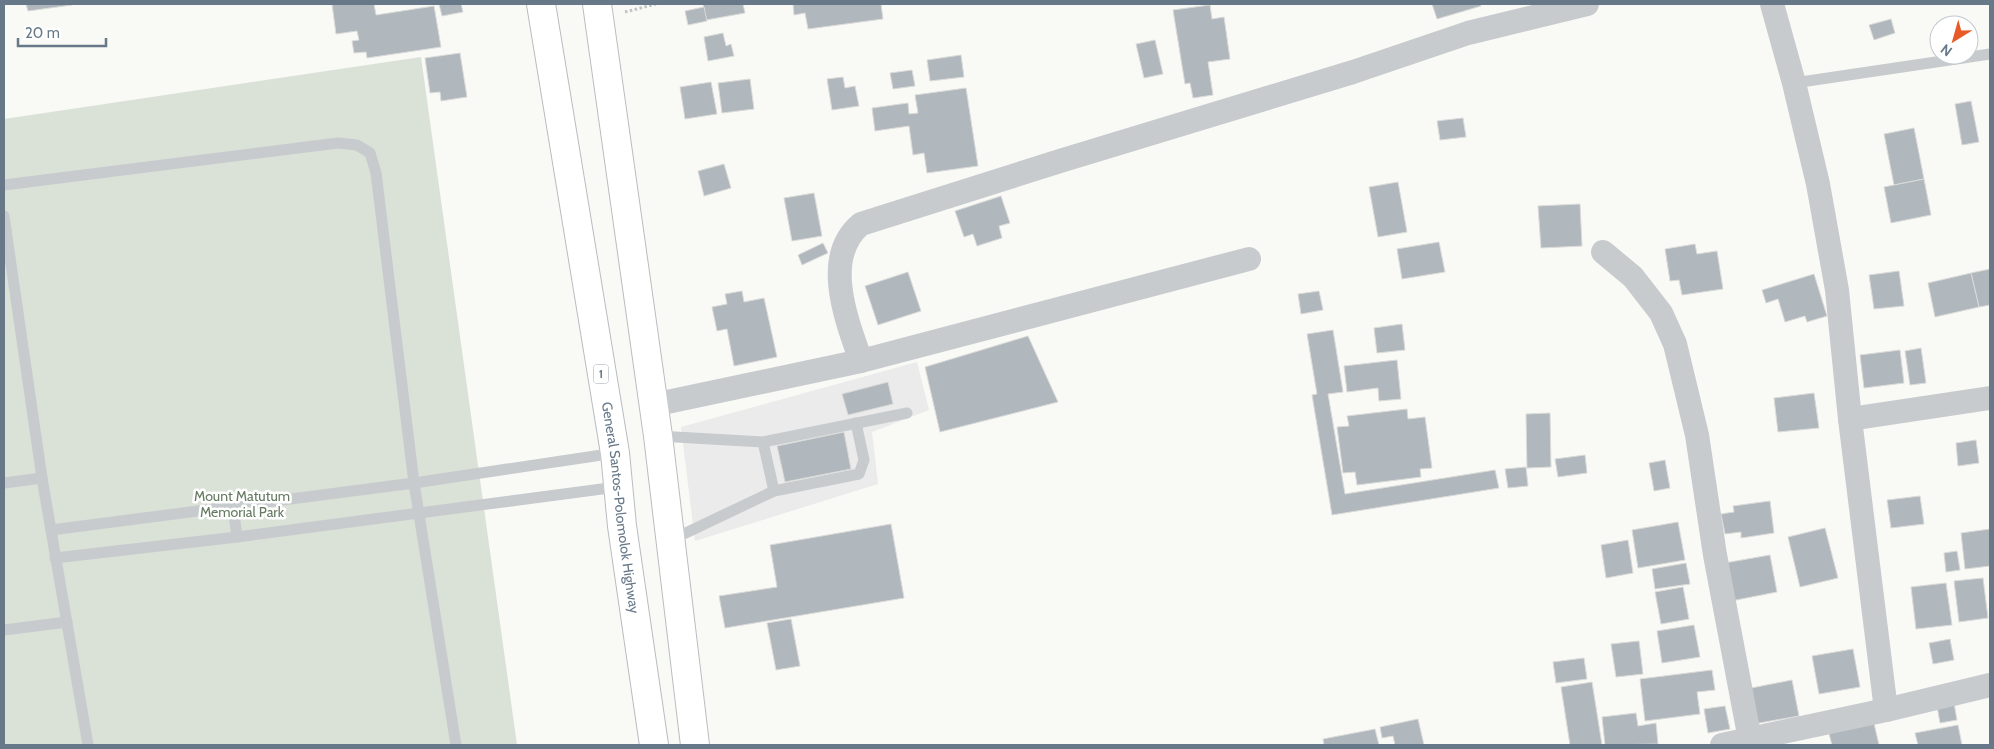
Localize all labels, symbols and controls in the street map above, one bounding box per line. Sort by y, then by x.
scale bar [18,15,105,47]
north arrow [1929,15,1979,65]
text: 20 m [25,24,60,42]
text: N [1937,40,1956,61]
road number: 1 [594,364,608,384]
street label: General Santos-Polomolok Highway [598,400,644,615]
park label: Mount Matutum Memorial Park [194,487,290,521]

